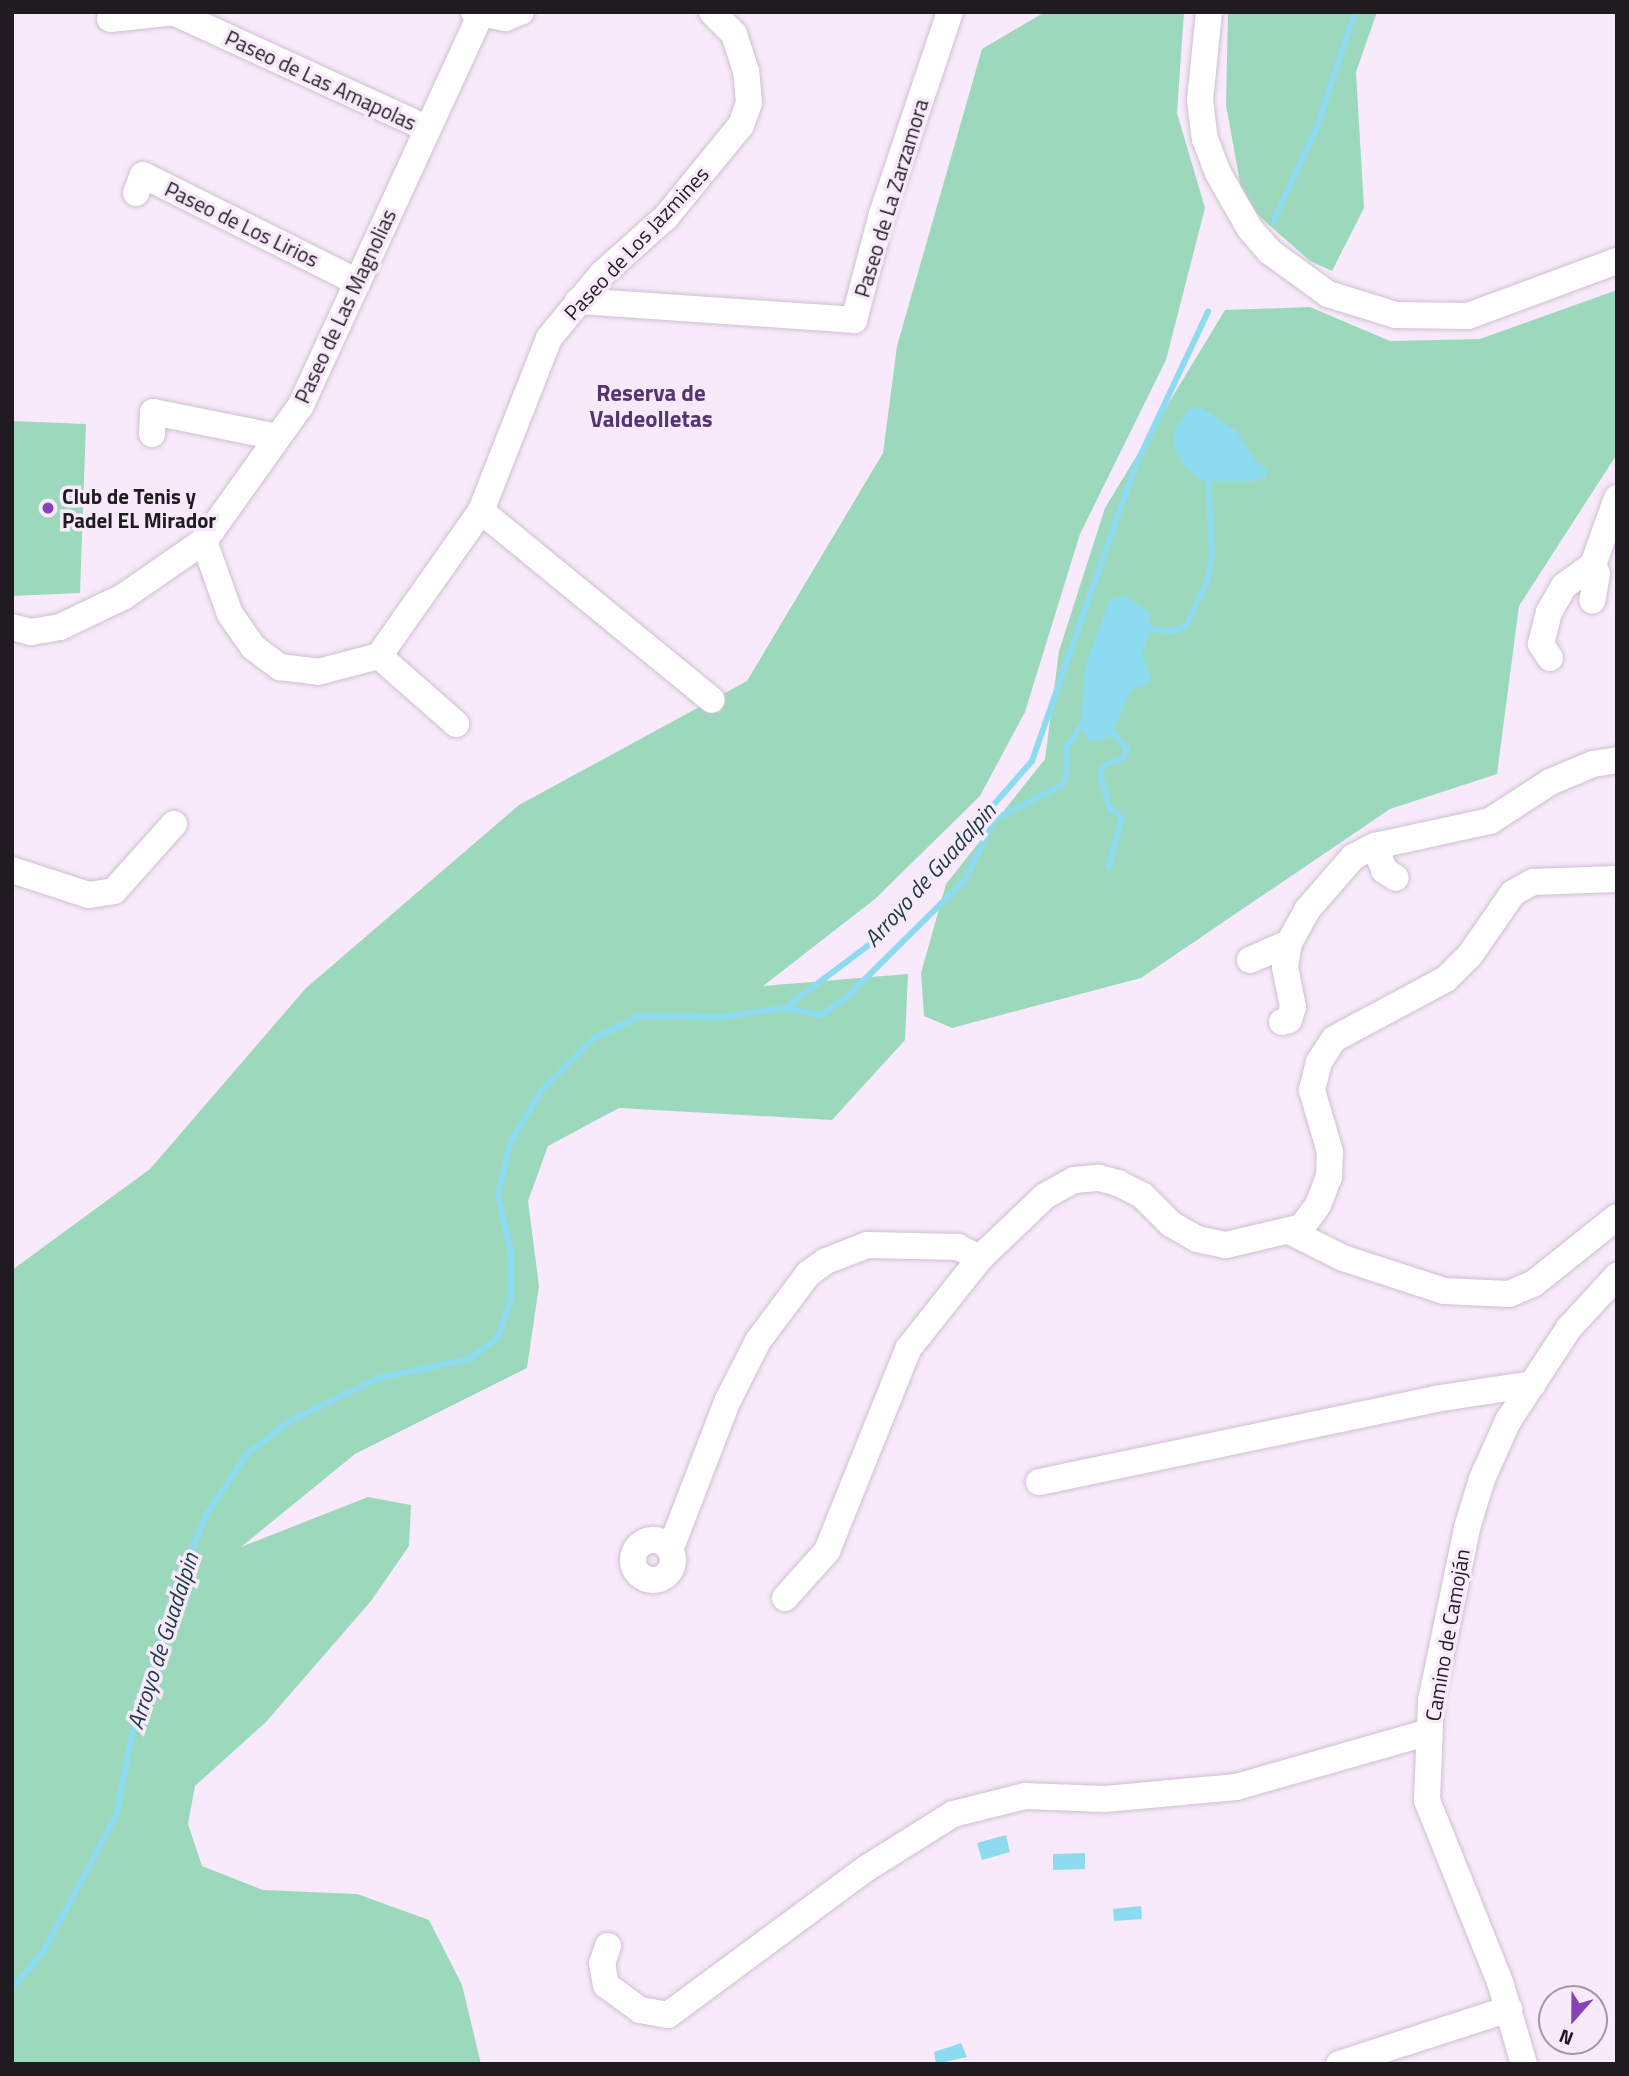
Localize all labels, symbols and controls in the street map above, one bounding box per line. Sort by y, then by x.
street label: Paseo de Las Amapolas [221,25,421,135]
street label: Paseo de La Zarzamora [849,96,933,300]
street label: Paseo de Los Jazmines [558,161,714,325]
street label: Paseo de Los Lirios [161,176,323,272]
street label: Paseo de Las Magnolias [289,205,401,407]
district label: Reserva de Valdeolletas [589,379,713,433]
place label: Club de Tenis y Padel EL Mirador [62,483,216,533]
marker: Club de Tenis y Padel EL Mirador [40,500,56,516]
water label: Arroyo de Guadalpin [858,798,1002,952]
street label: Camino de Camoján [1419,1547,1475,1723]
water label: Arroyo de Guadalpin [122,1549,204,1733]
north arrow [1538,1985,1608,2055]
text: N [1555,2022,1577,2054]

